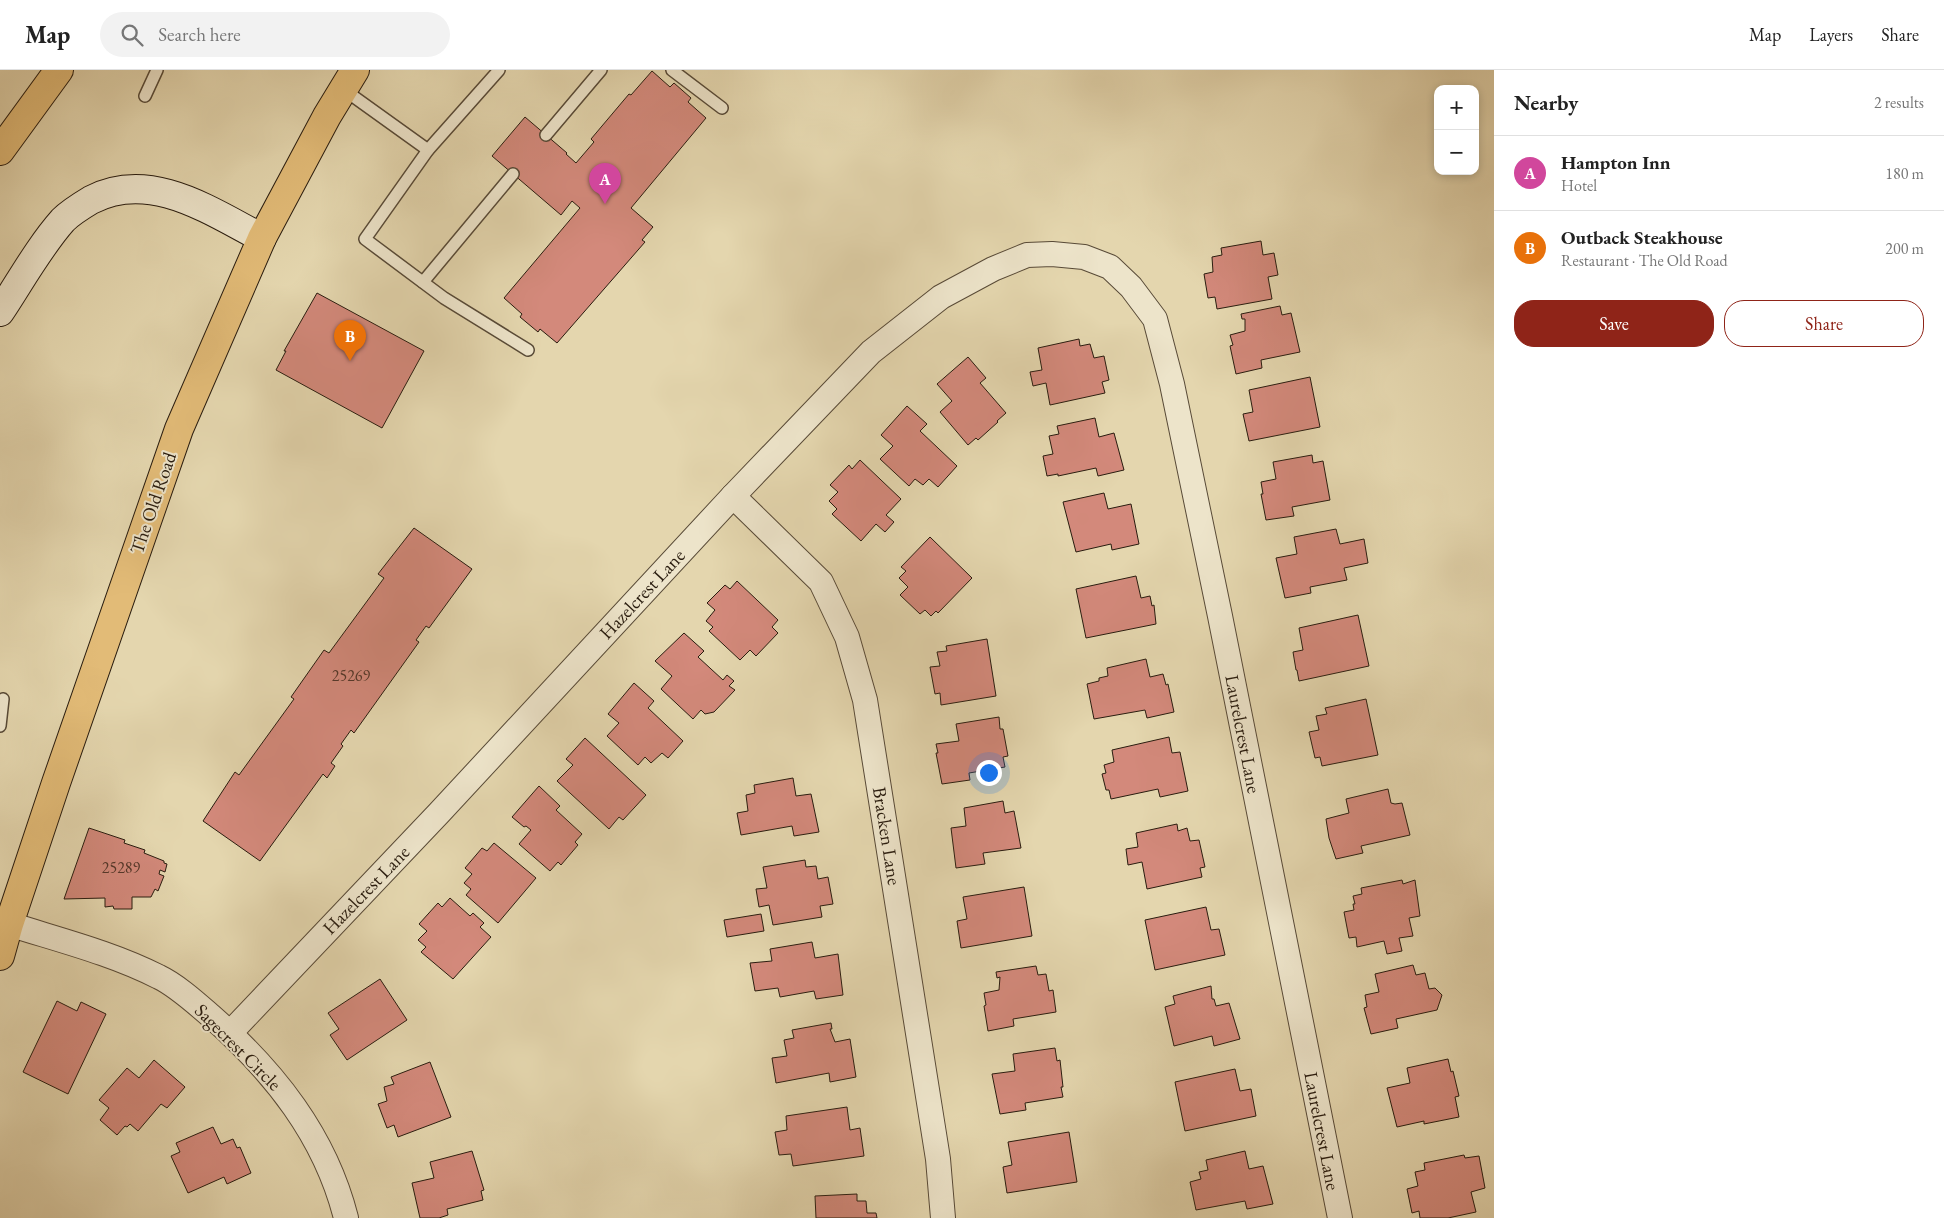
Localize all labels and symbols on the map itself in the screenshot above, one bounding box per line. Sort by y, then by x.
pin: A [589,163,621,204]
pin: B [334,320,366,361]
street label: The Old Road [124,448,182,557]
street label: Hazelcrest Lane [594,543,690,645]
house number: 25269 [332,665,371,686]
street label: Laurelcrest Lane [1219,673,1267,795]
your location [976,760,1002,786]
street label: Bracken Lane [867,785,907,887]
street label: Hazelcrest Lane [317,840,415,940]
house number: 25289 [102,857,141,878]
street label: Sagecrest Circle [189,998,287,1096]
street label: Laurelcrest Lane [1298,1070,1346,1192]

